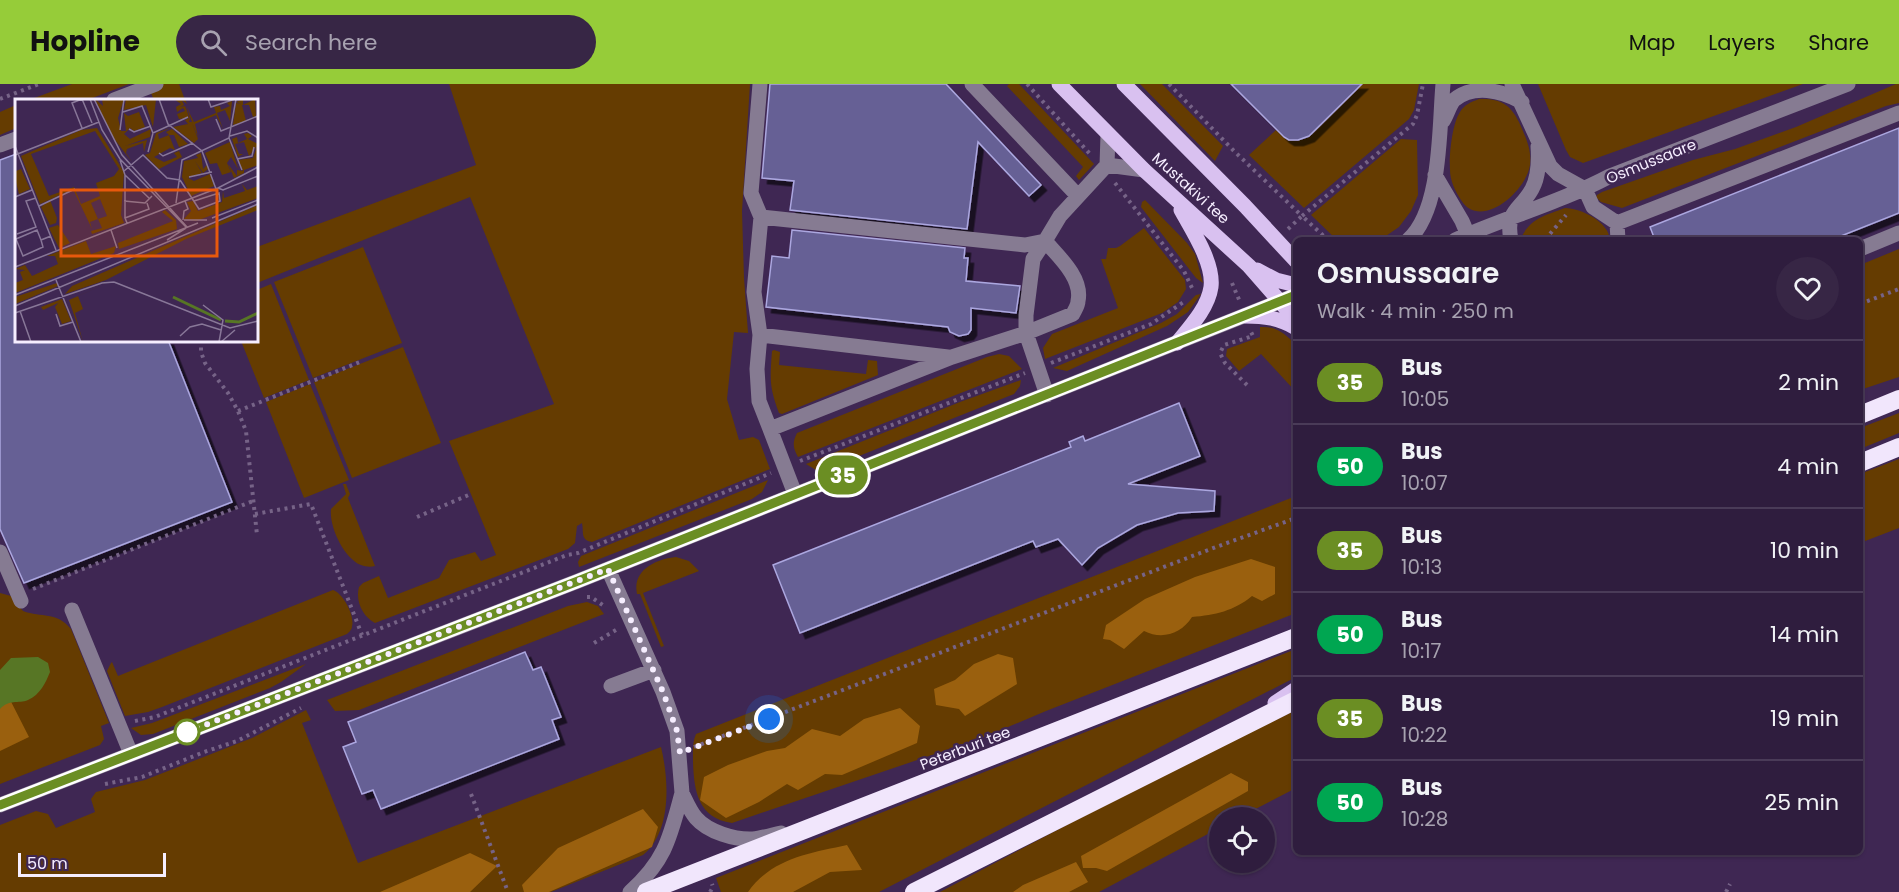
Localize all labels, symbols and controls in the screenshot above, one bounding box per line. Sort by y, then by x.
search box [176,15,596,69]
text: Hopline [30,22,140,61]
icon: search [197,26,230,59]
text: Search here [245,27,377,58]
text: Map [1629,28,1675,57]
text: Layers [1708,28,1775,57]
text: Share [1808,28,1869,57]
inset map [15,99,258,342]
street label: Osmussaare [1603,133,1699,189]
street label: Mustakivi tee [1148,148,1234,228]
text: Osmussaare [1317,254,1499,293]
button: heart [1776,257,1839,320]
text: Walk · 4 min · 250 m [1317,297,1514,325]
text: Bus [1401,352,1443,383]
text: 2 min [1778,367,1839,398]
text: 35 [1337,368,1363,397]
text: 10:05 [1401,385,1449,413]
text: Bus [1401,436,1443,467]
text: 4 min [1777,451,1839,482]
text: 50 [1336,452,1364,481]
line badge: 35 [816,456,870,494]
text: 35 [830,461,856,490]
text: 10:07 [1401,469,1448,497]
text: Bus [1401,520,1443,551]
text: 10 min [1770,535,1839,566]
text: 35 [1337,536,1363,565]
text: 10:13 [1401,553,1442,581]
text: Bus [1401,604,1443,635]
text: 14 min [1770,619,1839,650]
text: 50 [1336,620,1364,649]
text: 10:17 [1401,637,1442,665]
text: Bus [1401,688,1443,719]
text: 19 min [1770,703,1839,734]
your location [754,704,784,734]
text: 35 [1337,704,1363,733]
unlabelled marker [174,719,200,745]
street label: Peterburi tee [917,721,1013,775]
text: 10:22 [1401,721,1447,749]
text: Bus [1401,772,1443,803]
text: 25 min [1765,787,1839,818]
text: 50 [1336,788,1364,817]
text: 10:28 [1401,805,1448,833]
map controls [1209,807,1275,873]
button: locate [1209,807,1275,873]
scale bar [18,850,166,878]
text: 50 m [27,852,68,875]

